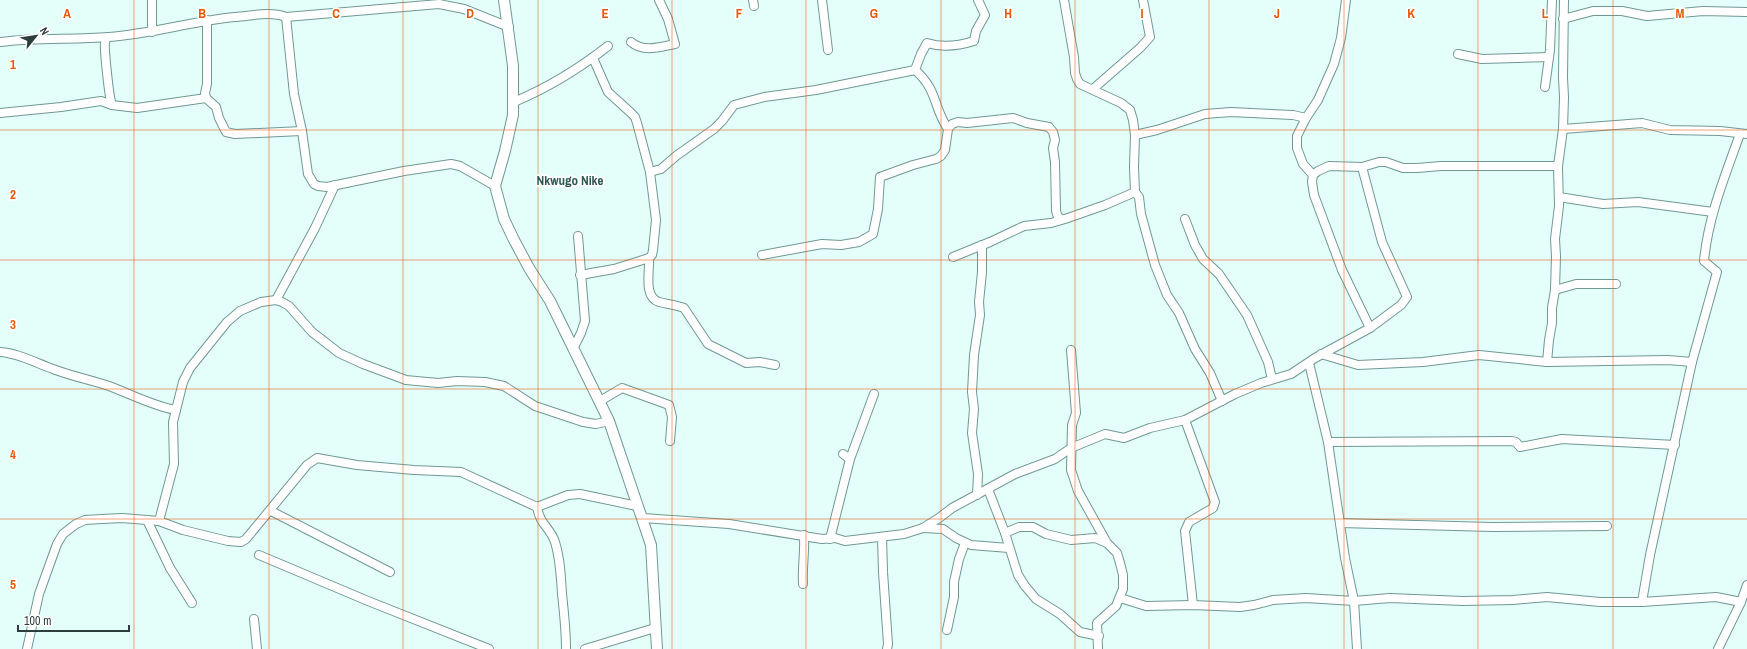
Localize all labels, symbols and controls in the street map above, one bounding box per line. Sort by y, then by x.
text: A [63,5,71,22]
text: B [198,5,206,22]
text: C [332,5,340,22]
text: D [466,5,474,22]
text: E [601,5,609,22]
text: F [736,5,743,22]
text: G [870,5,878,22]
text: H [1004,5,1012,22]
text: I [1141,5,1144,22]
text: J [1274,5,1280,22]
text: K [1407,5,1415,22]
text: L [1542,5,1549,22]
text: M [1676,5,1685,22]
north arrow [16,16,56,56]
text: N [37,25,52,37]
text: 1 [10,56,16,73]
district label: Nkwugo Nike [537,172,604,189]
text: 2 [10,186,16,203]
text: 3 [10,316,16,333]
text: 4 [10,446,16,463]
text: 5 [10,576,16,593]
scale bar [18,607,129,633]
text: 100 m [24,613,51,629]

